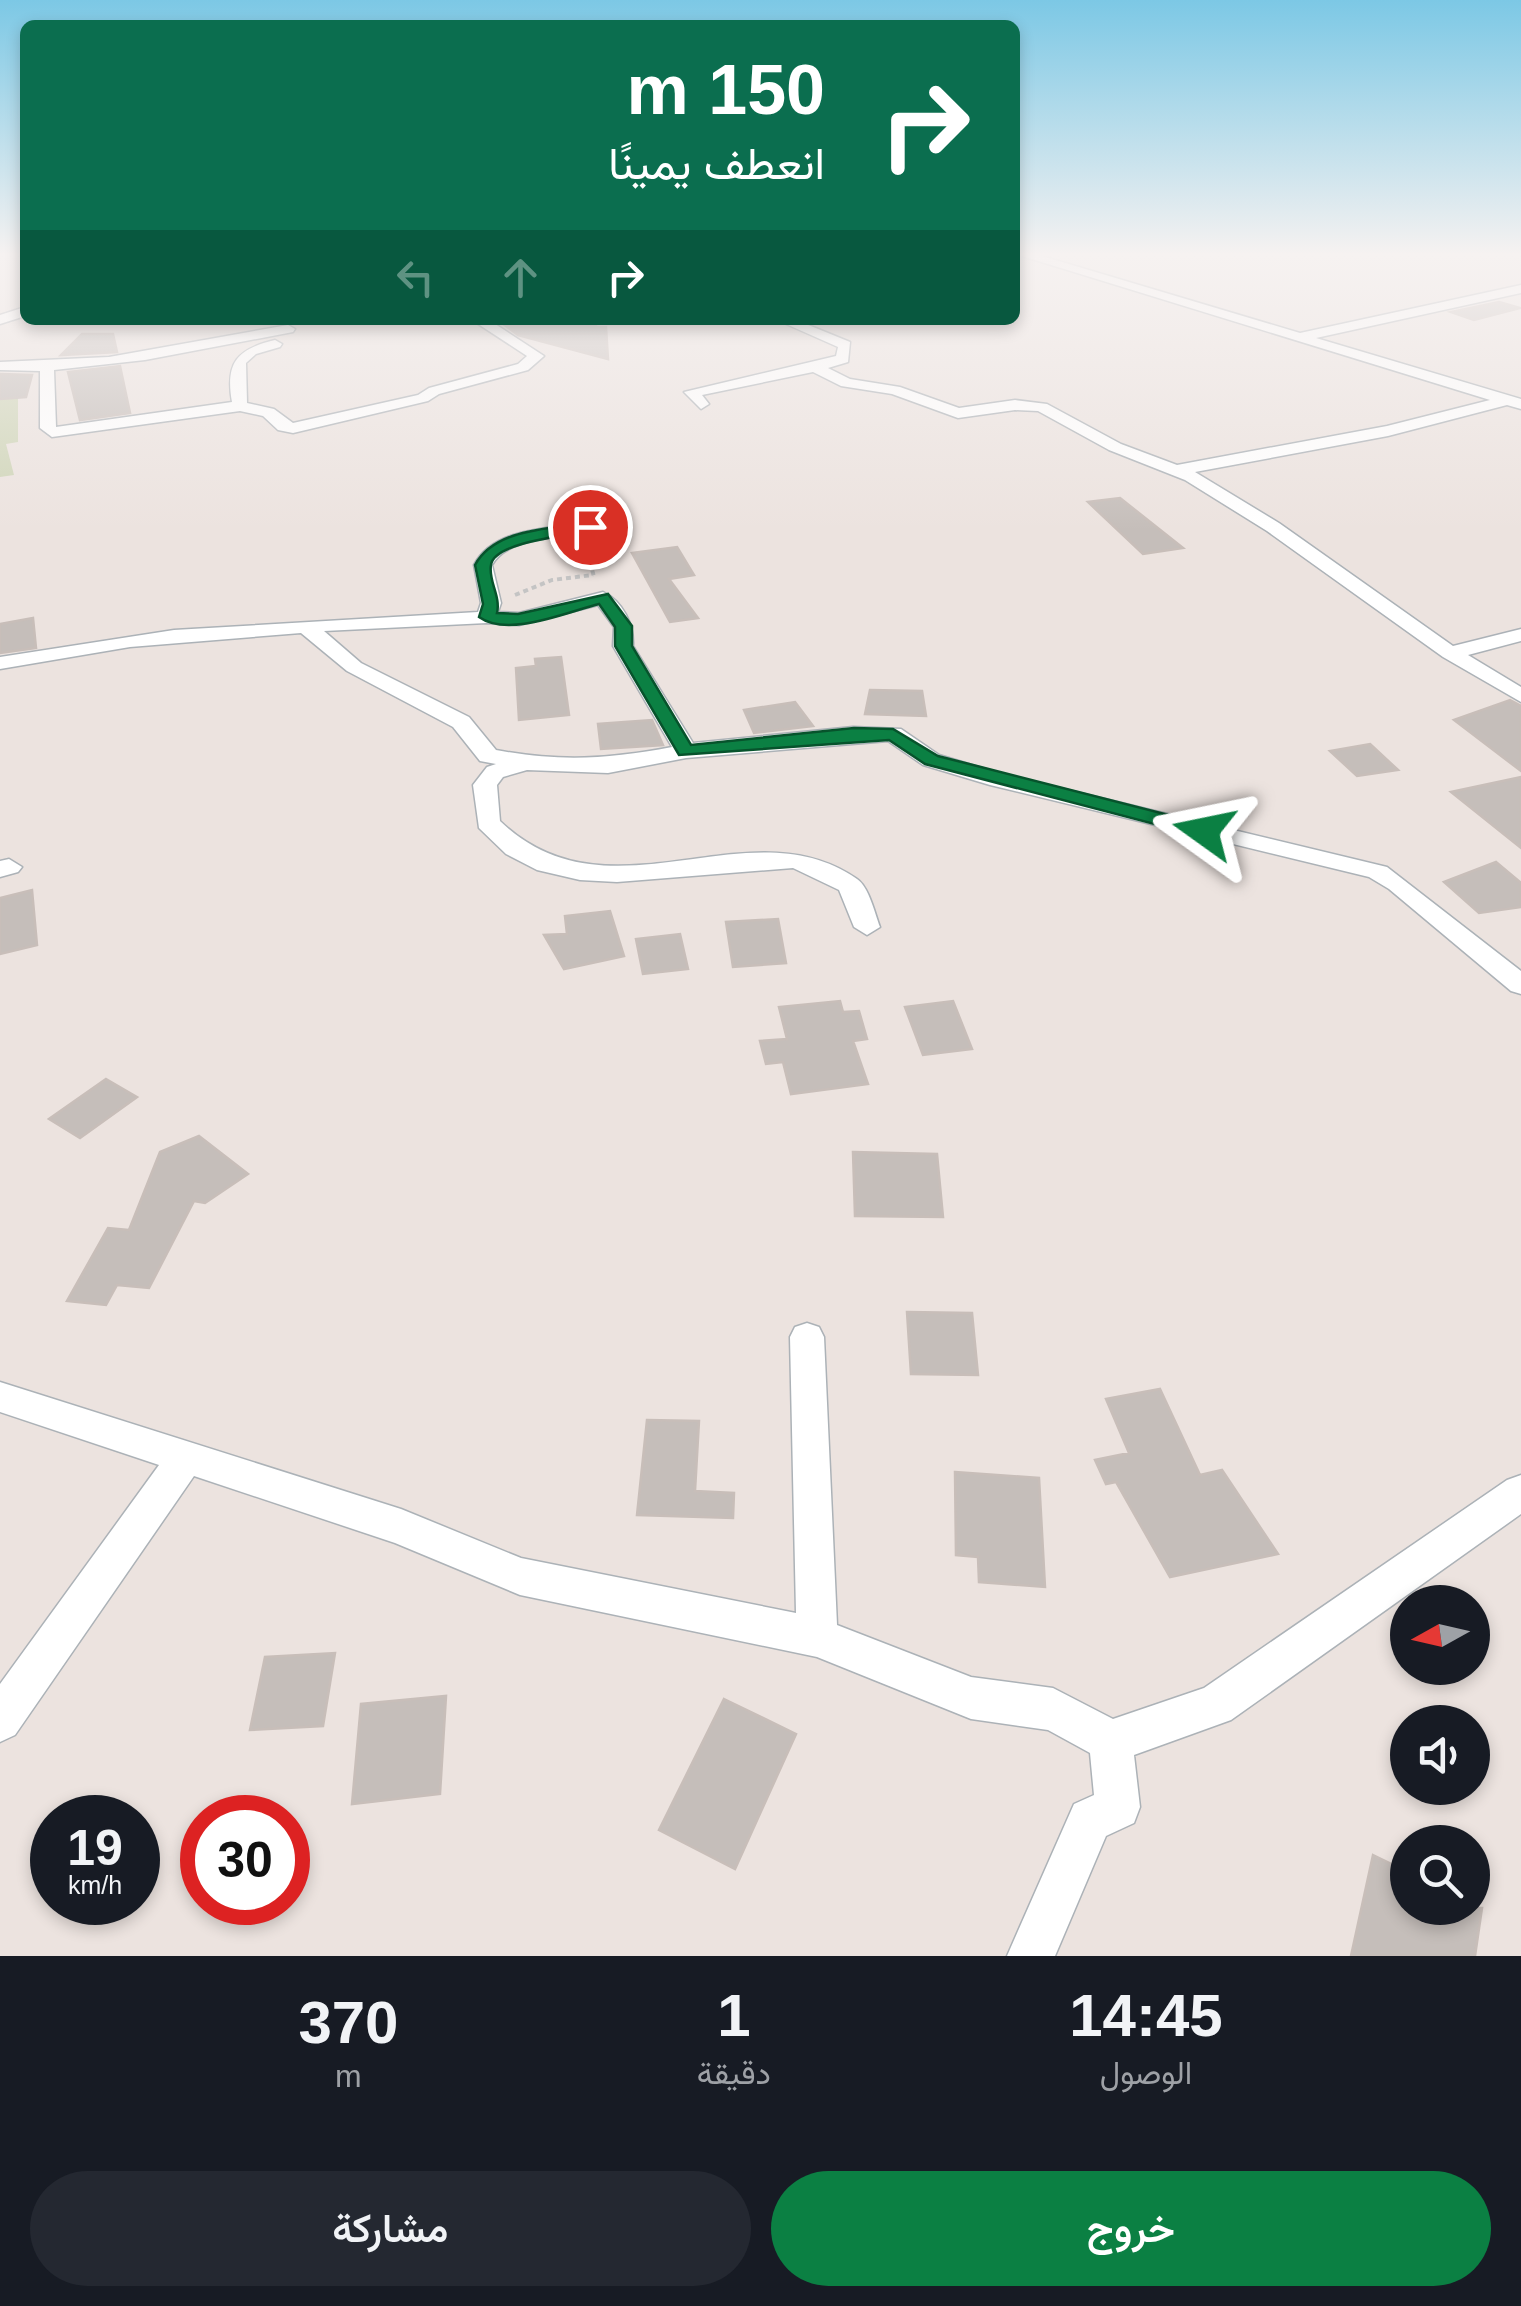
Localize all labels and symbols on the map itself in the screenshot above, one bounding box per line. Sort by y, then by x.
pin [548,485,633,570]
position arrow [1152,779,1256,883]
north arrow [1390,1585,1490,1685]
speed limit sign: 30 [180,1795,310,1925]

